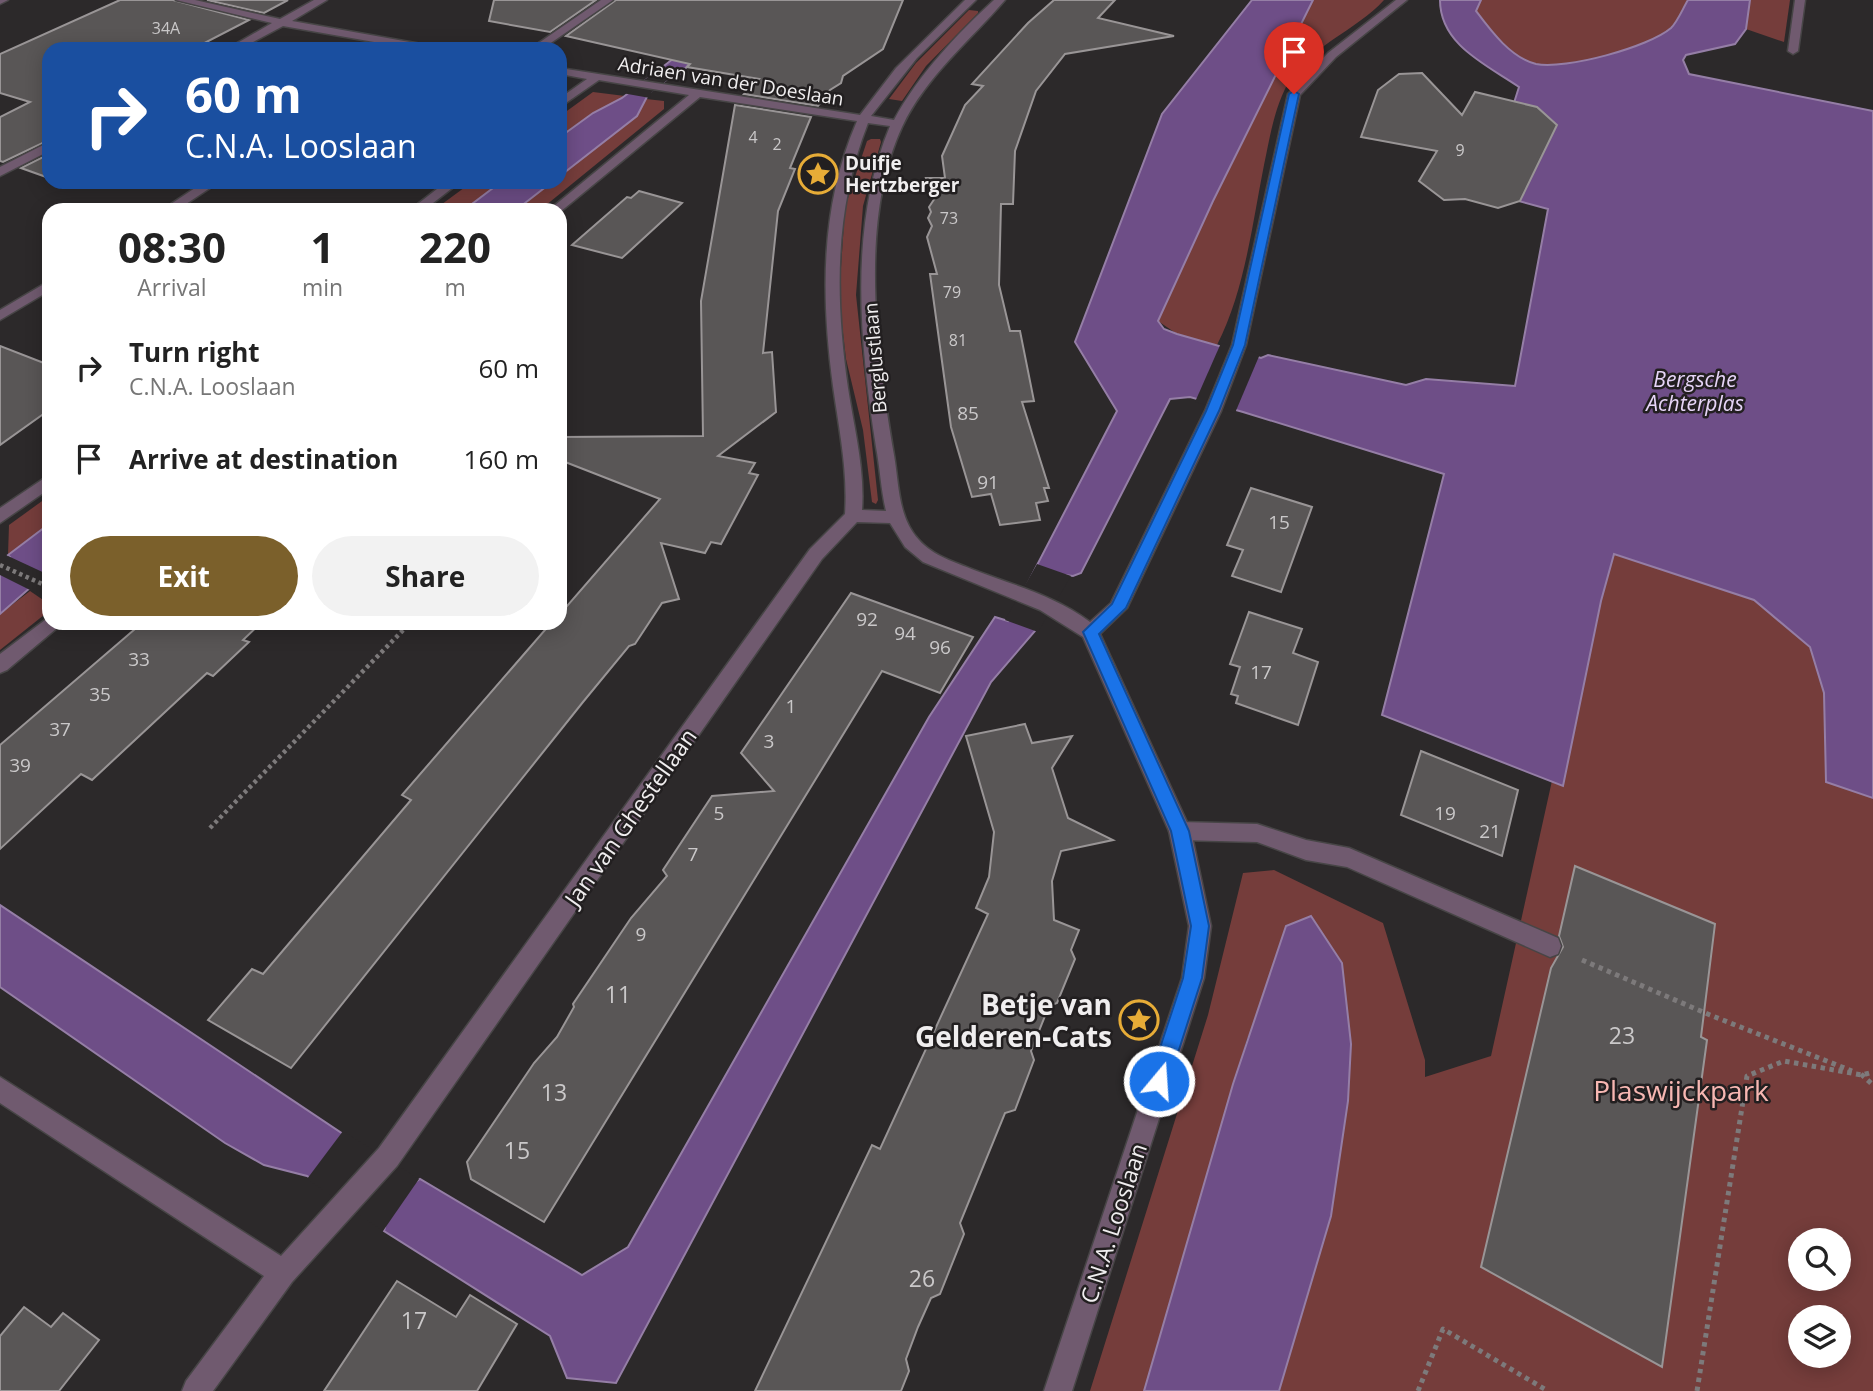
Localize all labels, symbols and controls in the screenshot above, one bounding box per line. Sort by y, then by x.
house number: 34A [152,17,181,39]
pin [1264,22,1324,94]
icon: arrive [1275,33,1313,71]
street label: Adriaen van der Doeslaan [616,50,846,112]
text: 60 m [185,61,302,127]
icon: right [70,70,161,161]
text: C.N.A. Looslaan [185,124,417,167]
house number: 4 [748,126,758,148]
house number: 2 [772,133,782,155]
house number: 9 [1455,139,1465,161]
place label: Duifje Hertzberger [845,150,960,198]
place icon: Duifje Hertzberger [797,153,839,195]
house number: 73 [940,207,958,229]
text: 08:30 [118,218,226,275]
text: 1 [310,218,335,275]
text: 220 [419,218,491,275]
text: Arrival [137,271,207,303]
text: min [302,271,343,303]
text: m [444,271,466,303]
house number: 79 [943,281,961,303]
street label: Berglustlaan [857,302,893,414]
house number: 81 [949,329,967,351]
text: Turn right [129,334,260,370]
icon: right [70,349,108,387]
text: 60 m [478,350,539,386]
water label: Bergsche Achterplas [1644,365,1744,417]
text: C.N.A. Looslaan [129,370,296,402]
house number: 85 [957,400,979,426]
icon: arrive [70,440,108,478]
text: Arrive at destination [129,441,398,477]
text: 160 m [464,441,539,477]
house number: 91 [977,469,999,495]
house number: 15 [1268,509,1290,535]
button: Exit [70,536,298,616]
button: Share [312,536,539,616]
house number: 92 [856,606,878,632]
house number: 94 [894,620,916,646]
house number: 96 [929,634,951,660]
house number: 33 [128,646,150,672]
house number: 17 [1250,659,1272,685]
house number: 35 [89,681,111,707]
house number: 1 [786,693,796,719]
house number: 37 [49,716,71,742]
street label: Jan van Ghestellaan [555,722,703,914]
house number: 3 [764,728,774,754]
house number: 39 [9,752,31,778]
house number: 5 [714,800,724,826]
house number: 19 [1434,800,1456,826]
house number: 21 [1479,818,1501,844]
house number: 7 [688,841,698,867]
house number: 9 [636,921,646,947]
house number: 11 [605,978,631,1010]
place label: Betje van Gelderen-Cats [915,985,1112,1055]
place icon: Betje van Gelderen-Cats [1118,999,1160,1041]
house number: 23 [1609,1019,1635,1051]
position arrow [1122,1044,1196,1118]
park label: Plaswijckpark [1593,1071,1769,1109]
house number: 13 [541,1076,567,1108]
house number: 15 [504,1134,530,1166]
street label: C.N.A. Looslaan [1072,1139,1154,1307]
map controls [1788,1228,1851,1368]
button: search [1788,1228,1851,1291]
house number: 26 [909,1262,935,1294]
house number: 17 [401,1304,427,1336]
button: layers [1788,1305,1851,1368]

